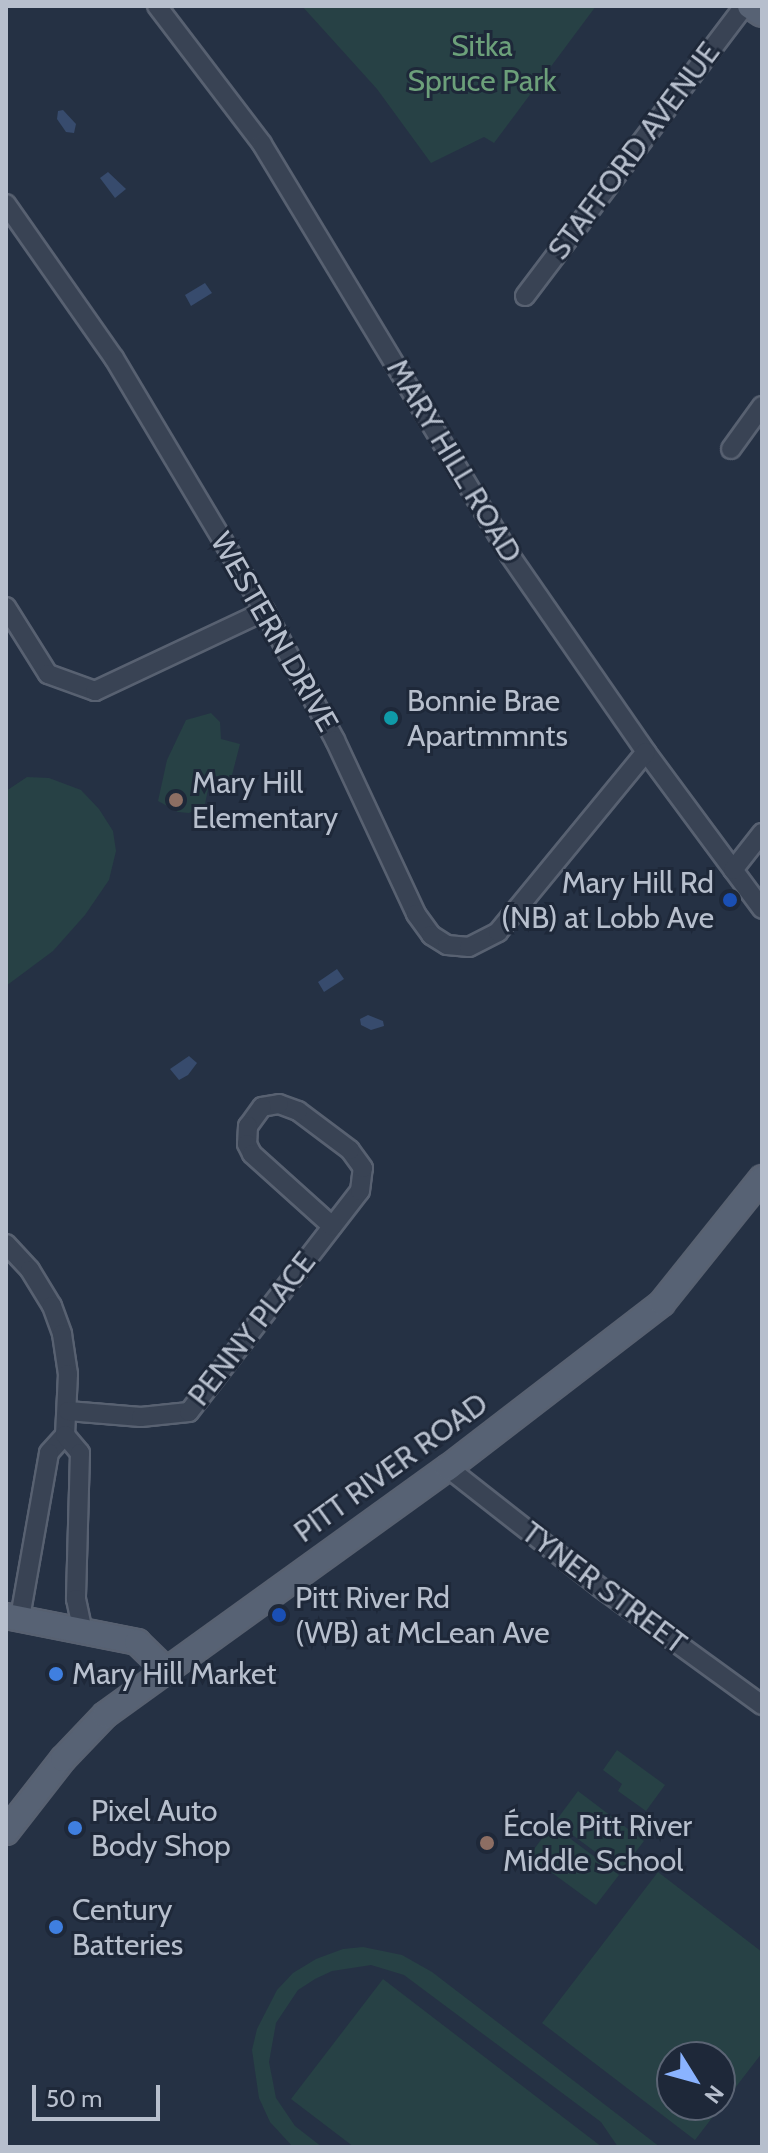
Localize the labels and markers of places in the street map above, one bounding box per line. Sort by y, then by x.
place label: Bonnie Brae Apartmmnts [407,683,568,754]
marker: Bonnie Brae Apartmmnts [382,709,400,727]
place label: Mary Hill Elementary [192,765,338,836]
marker: Mary Hill Elementary [167,791,185,809]
place label: Mary Hill Rd (NB) at Lobb Ave [501,865,714,936]
marker: Mary Hill Rd (NB) at Lobb Ave [721,891,739,909]
place label: Pitt River Rd (WB) at McLean Ave [295,1580,550,1650]
marker: Pitt River Rd (WB) at McLean Ave [270,1606,288,1624]
place label: Mary Hill Market [72,1656,276,1692]
marker: Mary Hill Market [47,1665,65,1683]
place label: Pixel Auto Body Shop [91,1793,231,1864]
place label: École Pitt River Middle School [503,1808,692,1878]
marker: Pixel Auto Body Shop [66,1819,84,1837]
marker: École Pitt River Middle School [478,1834,496,1852]
place label: Century Batteries [72,1892,183,1962]
marker: Century Batteries [47,1918,65,1936]

